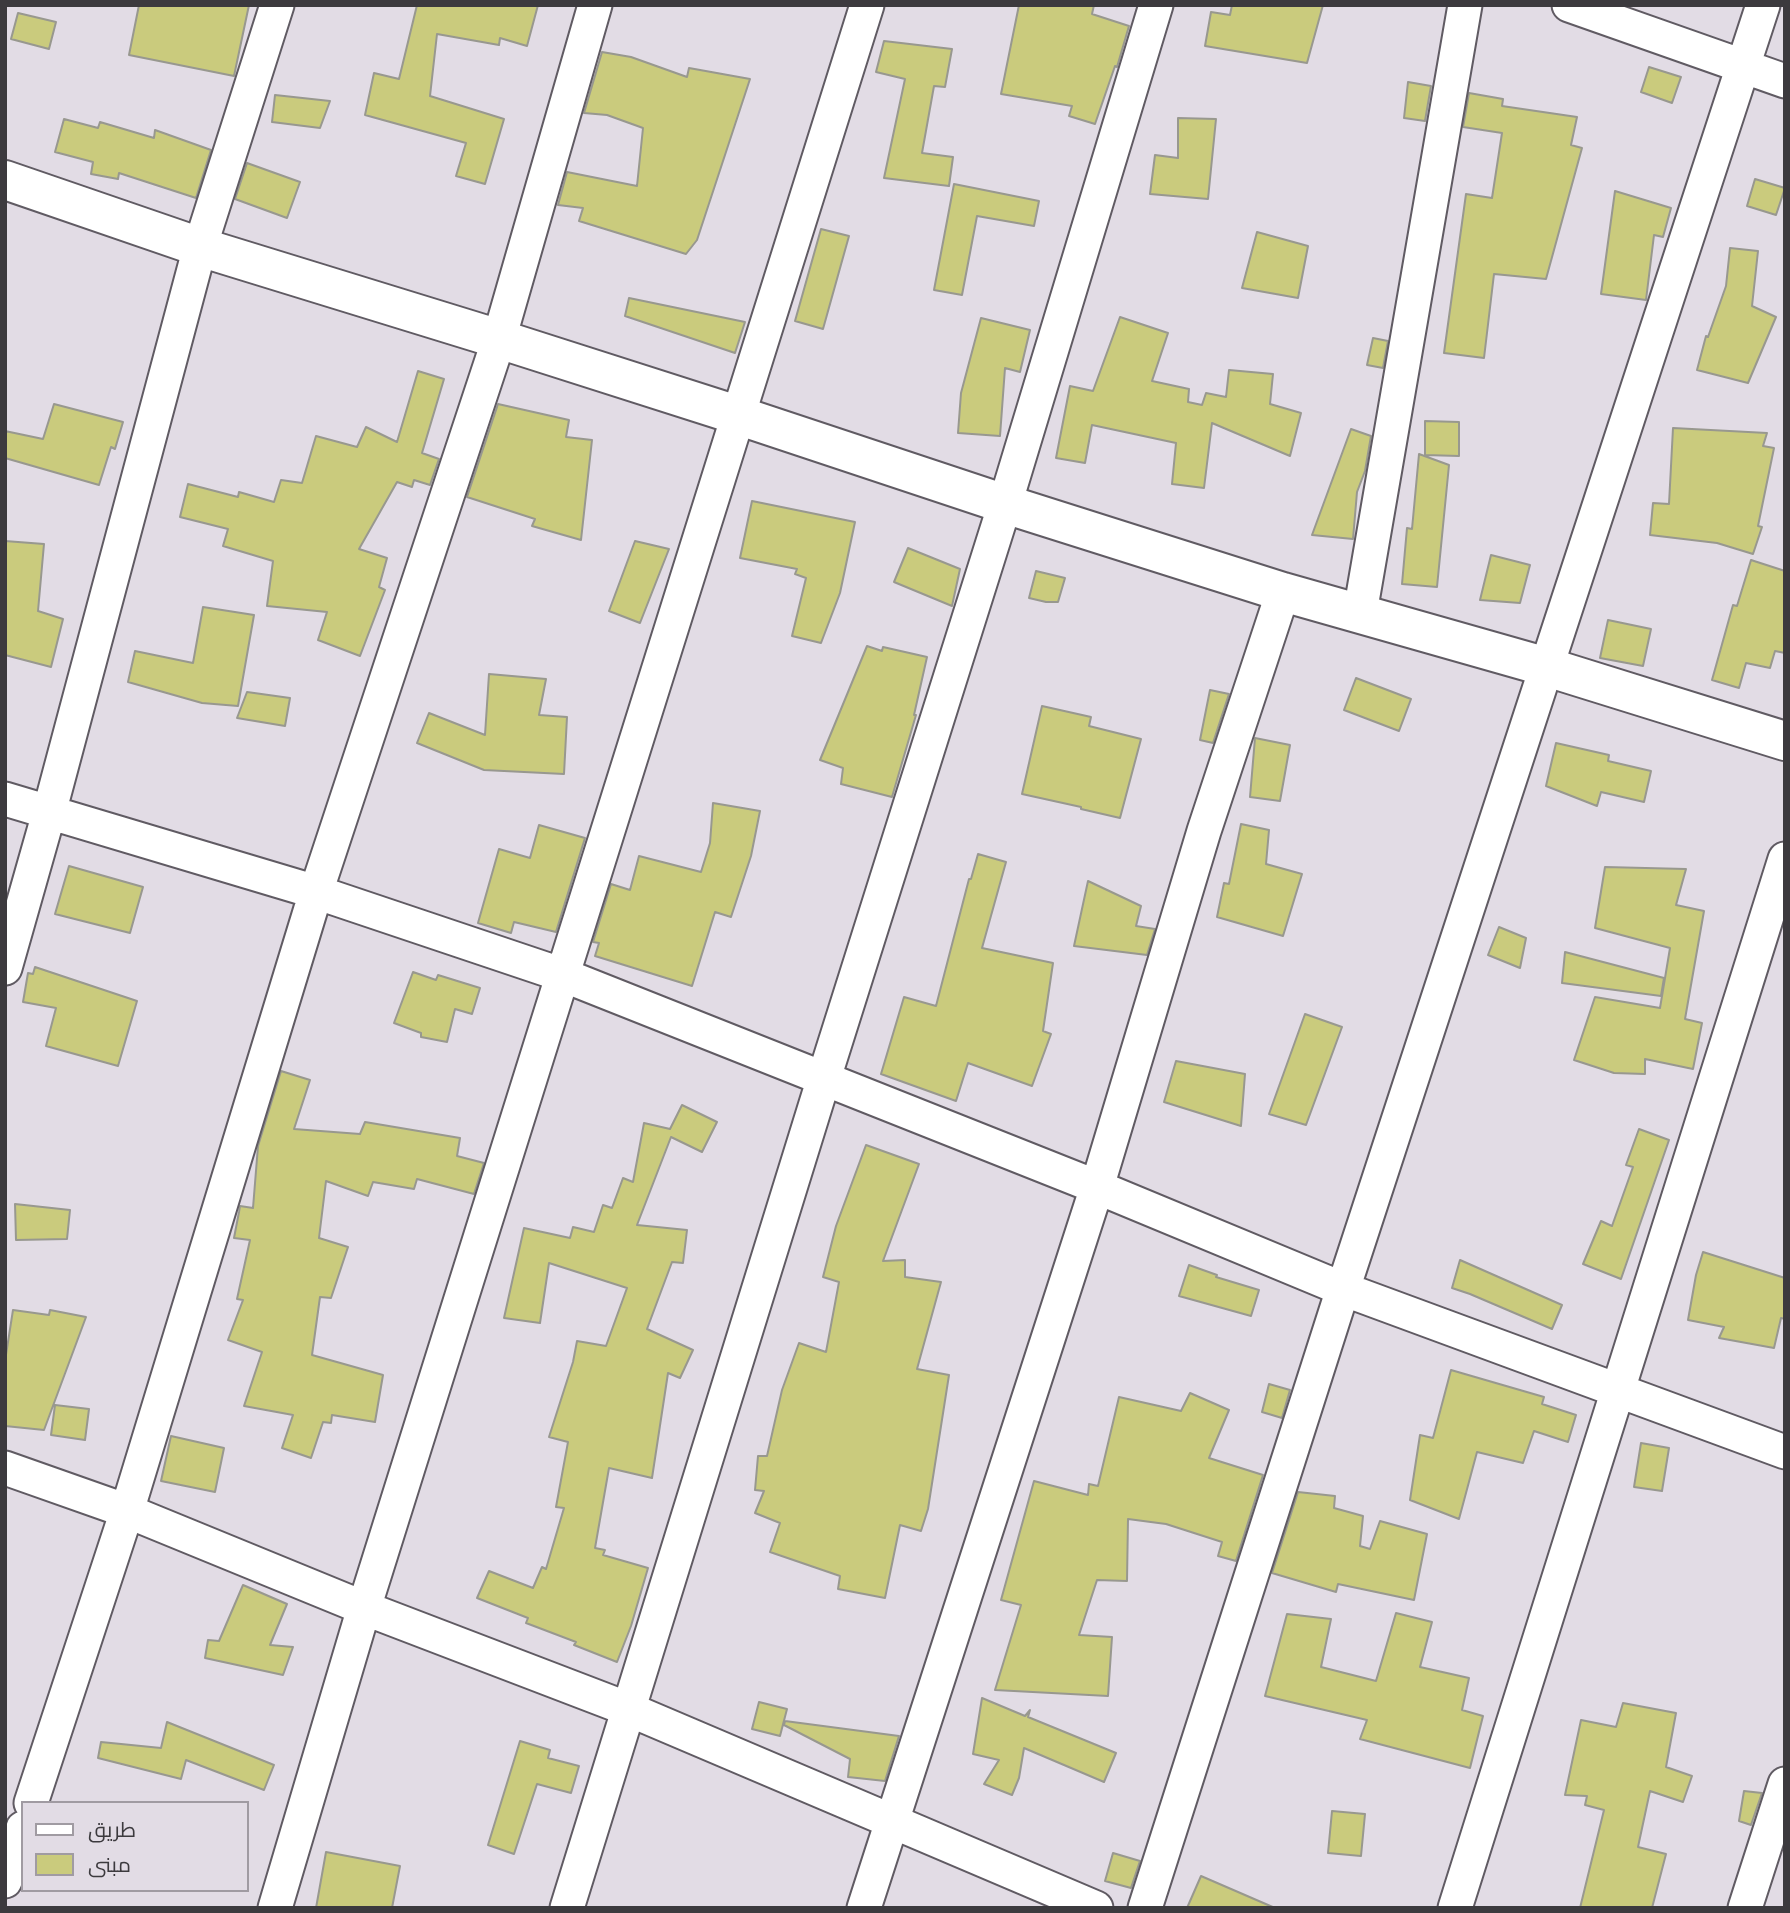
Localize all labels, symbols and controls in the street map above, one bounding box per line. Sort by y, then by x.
legend [21,1801,248,1892]
text: طريق [88,1818,136,1841]
text: مبنى [88,1853,131,1876]

